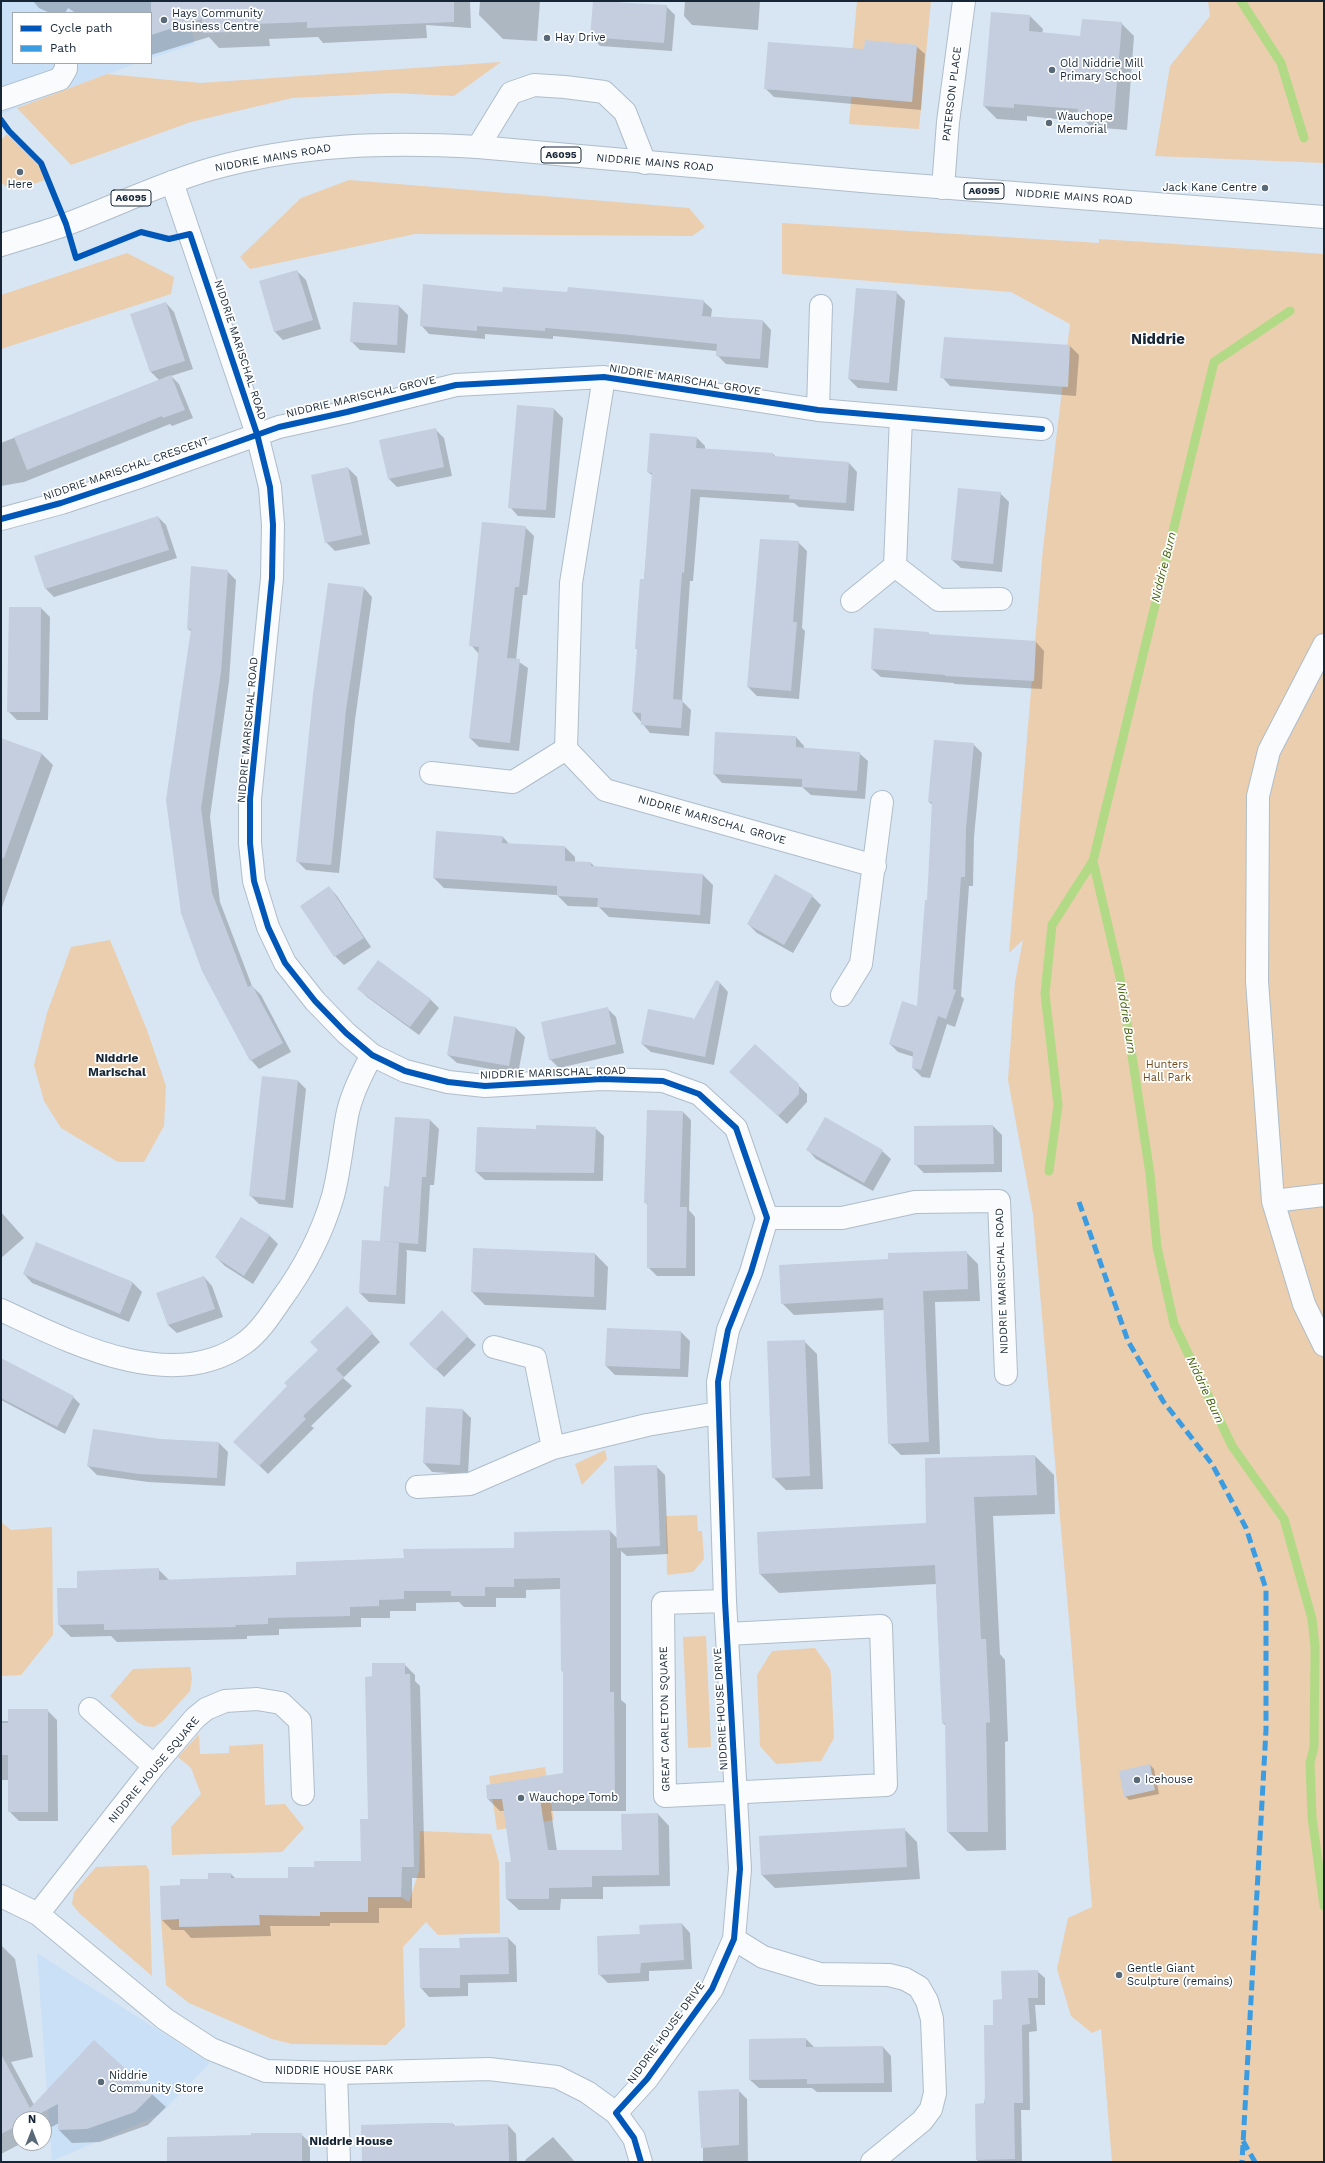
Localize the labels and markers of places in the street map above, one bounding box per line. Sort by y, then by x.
place label: Hays Community Business Centre [172,7,263,33]
marker: Hays Community Business Centre [159,15,169,25]
place label: Hay Drive [555,31,606,45]
marker: Hay Drive [542,33,552,43]
place label: Old Niddrie Mill Primary School [1060,57,1144,83]
marker: Old Niddrie Mill Primary School [1047,65,1057,75]
place label: Wauchope Memorial [1057,110,1113,136]
marker: Wauchope Memorial [1044,118,1054,128]
marker: Here [15,167,25,177]
place label: Here [8,178,32,192]
place label: Jack Kane Centre [1163,181,1257,195]
marker: Jack Kane Centre [1260,183,1270,193]
place label: Icehouse [1145,1773,1193,1787]
marker: Icehouse [1132,1775,1142,1785]
place label: Wauchope Tomb [529,1791,618,1805]
marker: Wauchope Tomb [516,1793,526,1803]
place label: Gentle Giant Sculpture (remains) [1127,1962,1233,1988]
marker: Gentle Giant Sculpture (remains) [1114,1970,1124,1980]
place label: Niddrie Community Store [109,2069,204,2095]
marker: Niddrie Community Store [96,2077,106,2087]

